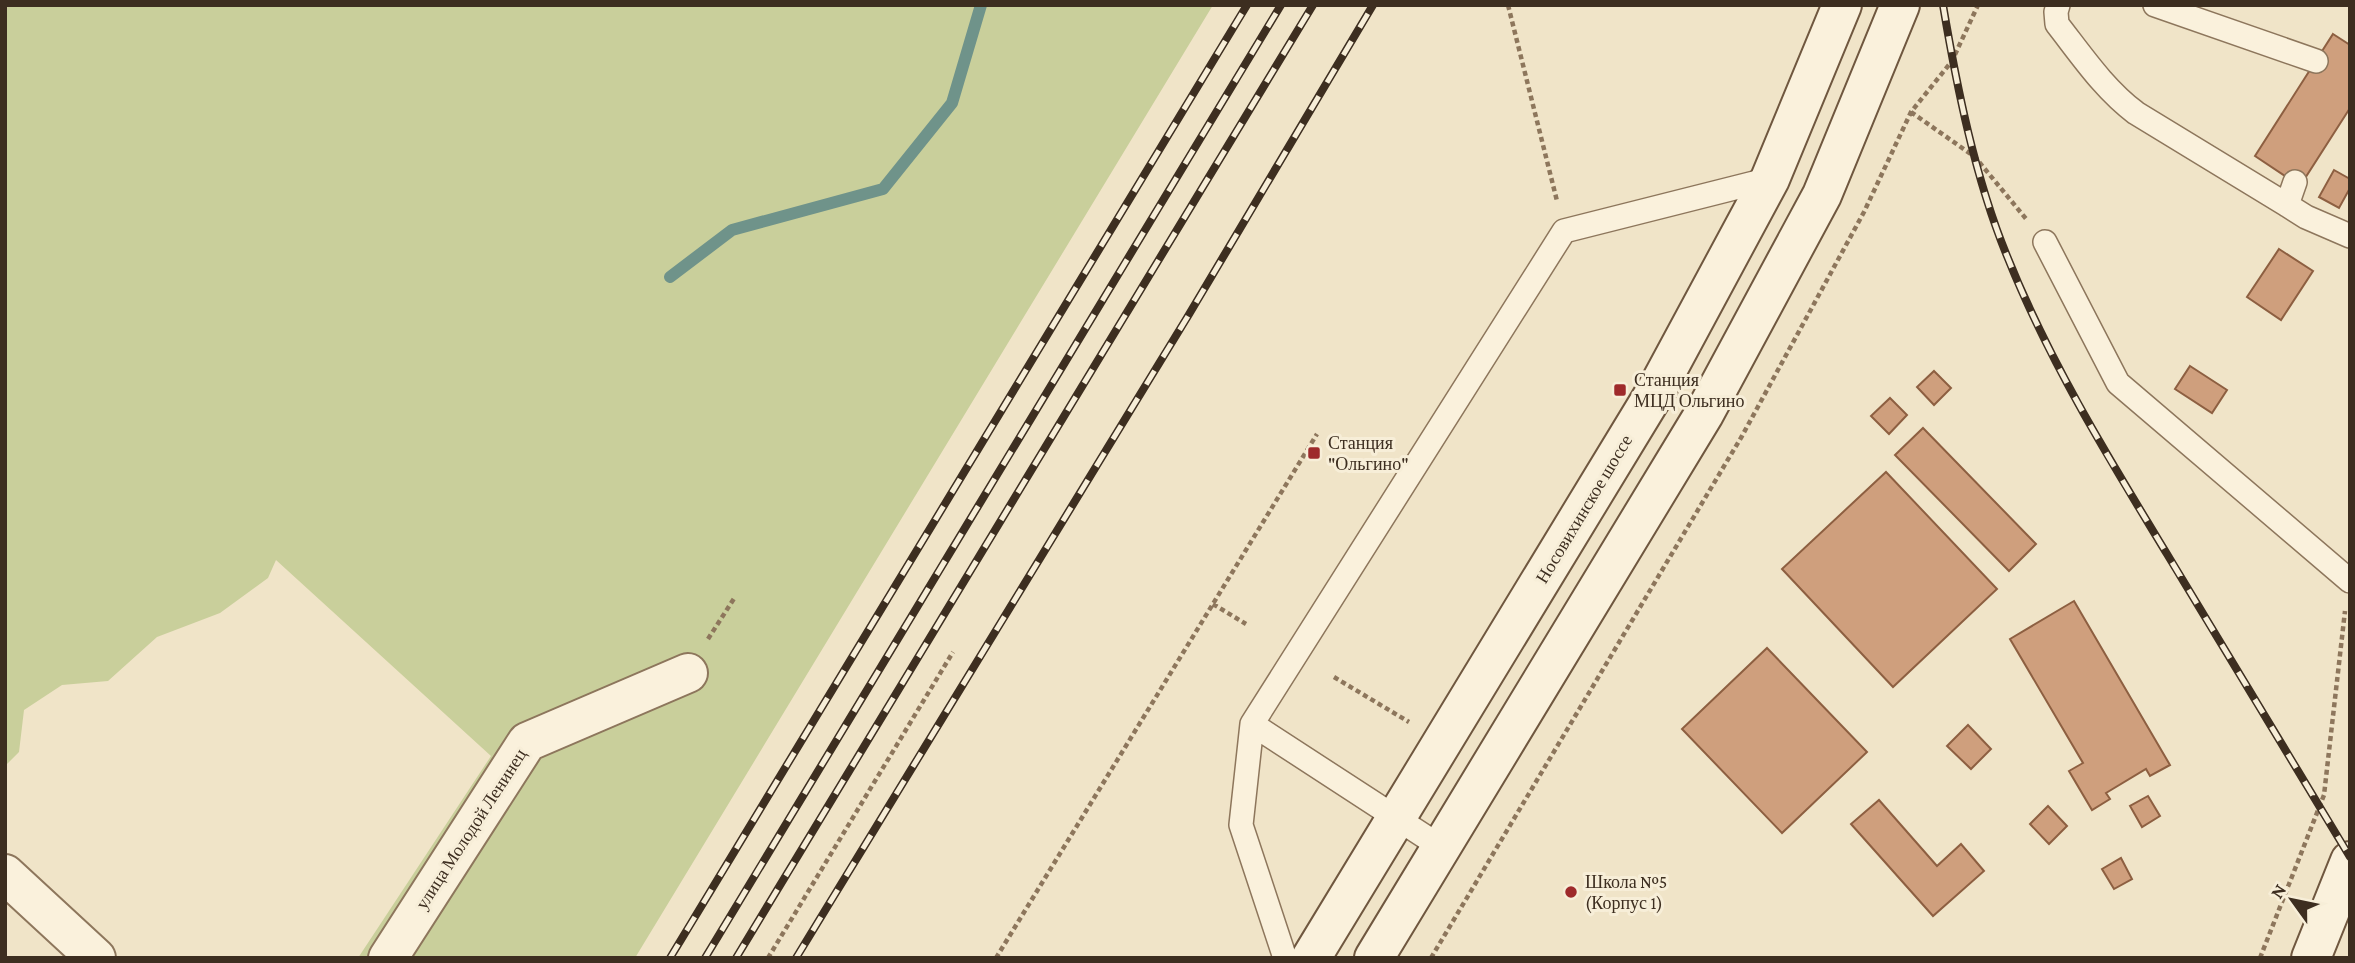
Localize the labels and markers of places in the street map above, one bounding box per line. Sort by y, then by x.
place label: Станция МЦД Ольгино [1634,370,1745,411]
marker: Станция МЦД Ольгино [1612,382,1628,398]
place label: Станция "Ольгино" [1328,433,1409,474]
marker: Станция "Ольгино" [1306,445,1322,461]
place label: Школа №5 (Корпус 1) [1585,872,1667,914]
marker: Школа №5 (Корпус 1) [1563,884,1579,900]

